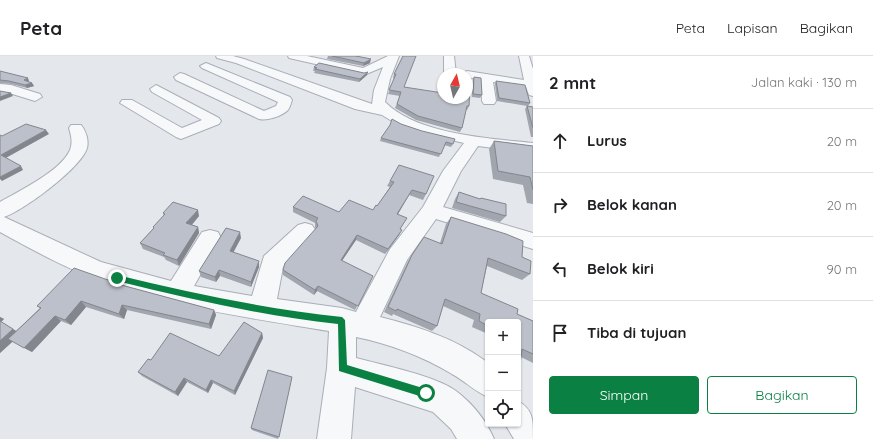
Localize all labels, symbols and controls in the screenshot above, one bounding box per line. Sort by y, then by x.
text: Peta [20,16,62,40]
text: Peta [676,19,705,37]
text: Lapisan [727,19,778,37]
text: Bagikan [800,19,853,37]
north arrow [437,68,473,104]
text: 2 mnt [549,72,596,93]
text: Jalan kaki · 130 m [751,74,857,90]
icon: ahead [549,130,571,152]
text: Lurus [587,131,627,150]
text: 20 m [827,133,857,149]
icon: right [549,194,571,216]
text: Belok kanan [587,195,677,214]
text: 20 m [827,197,857,213]
icon: left [549,258,571,280]
text: Belok kiri [587,259,654,278]
text: 90 m [827,261,857,277]
route end [108,269,126,287]
map controls [485,319,521,427]
button: + [485,319,521,355]
icon: arrive [549,322,571,344]
text: Tiba di tujuan [587,323,686,342]
button: − [485,355,521,391]
button: Simpan [549,376,699,414]
button: Bagikan [707,376,857,414]
route start [417,384,435,402]
button: locate [485,391,521,427]

